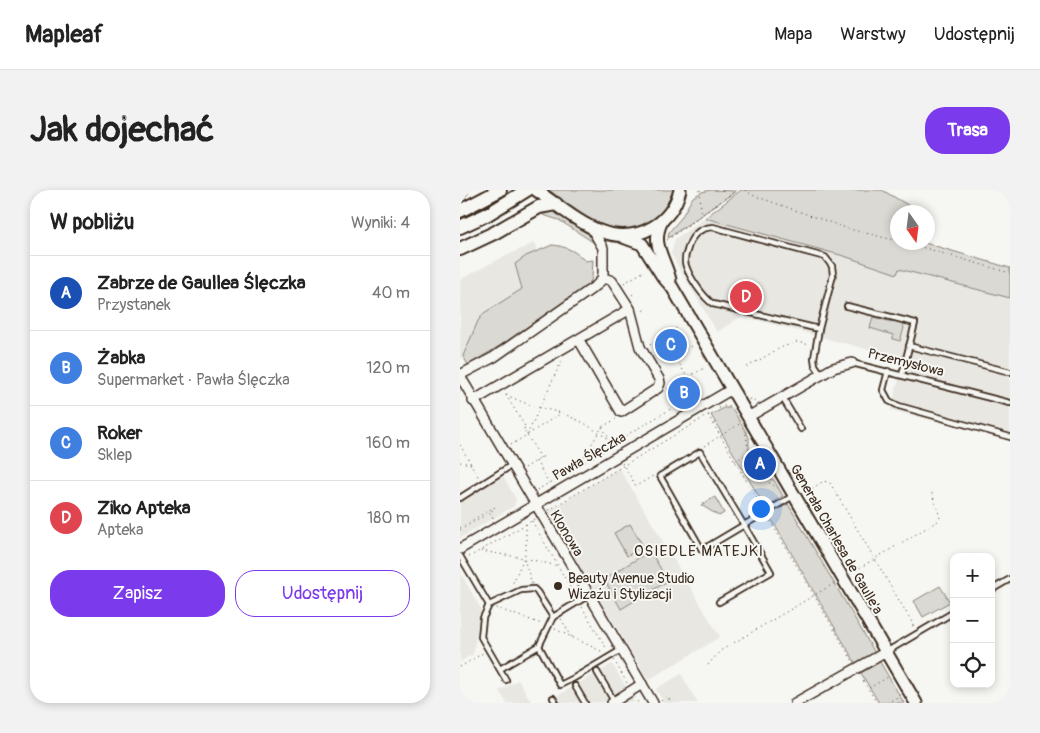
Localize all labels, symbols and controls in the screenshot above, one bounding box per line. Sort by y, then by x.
text: Mapleaf [25,20,103,49]
text: Mapa [774,23,812,46]
text: Warstwy [840,23,906,46]
text: Udostępnij [934,23,1015,46]
button: Trasa [925,107,1010,154]
text: Jak dojechać [30,108,214,152]
north arrow [890,205,935,250]
text: W pobliżu [50,209,134,236]
text: Wyniki: 4 [351,213,410,233]
text: Zabrze de Gaullea Ślęczka [97,271,305,295]
pin: D [730,278,762,316]
text: A [61,283,71,303]
text: 40 m [372,283,410,303]
text: Przystanek [97,295,171,315]
pin: C [655,326,687,364]
street label: Przemysłowa [866,345,946,380]
text: Żabka [97,346,145,370]
text: B [61,358,71,378]
text: 120 m [366,358,410,378]
text: Supermarket · Pawła Ślęczka [97,370,290,390]
pin: B [668,374,700,412]
text: Roker [97,421,142,445]
street label: Pawła Ślęczka [549,428,629,484]
text: C [61,433,71,453]
text: 160 m [366,433,410,453]
text: Sklep [97,445,132,465]
pin: A [744,445,776,483]
street label: Generała Charlesa de Gaulle'a [787,461,887,617]
text: Ziko Apteka [97,496,191,520]
your location [748,496,774,522]
street label: Klonowa [546,507,587,559]
text: D [61,508,71,528]
text: 180 m [367,508,410,528]
text: Apteka [97,520,143,540]
district label: OSIEDLE MATEJKI [634,542,764,561]
map controls [950,553,995,688]
button: + [950,553,995,598]
button: Zapisz [50,570,225,617]
button: Udostępnij [235,570,410,617]
place label: Beauty Avenue Studio Wizażu i Stylizacji [568,570,695,603]
marker: Beauty Avenue Studio Wizażu i Stylizacji [552,580,564,592]
button: − [950,598,995,643]
button: locate [950,643,995,688]

